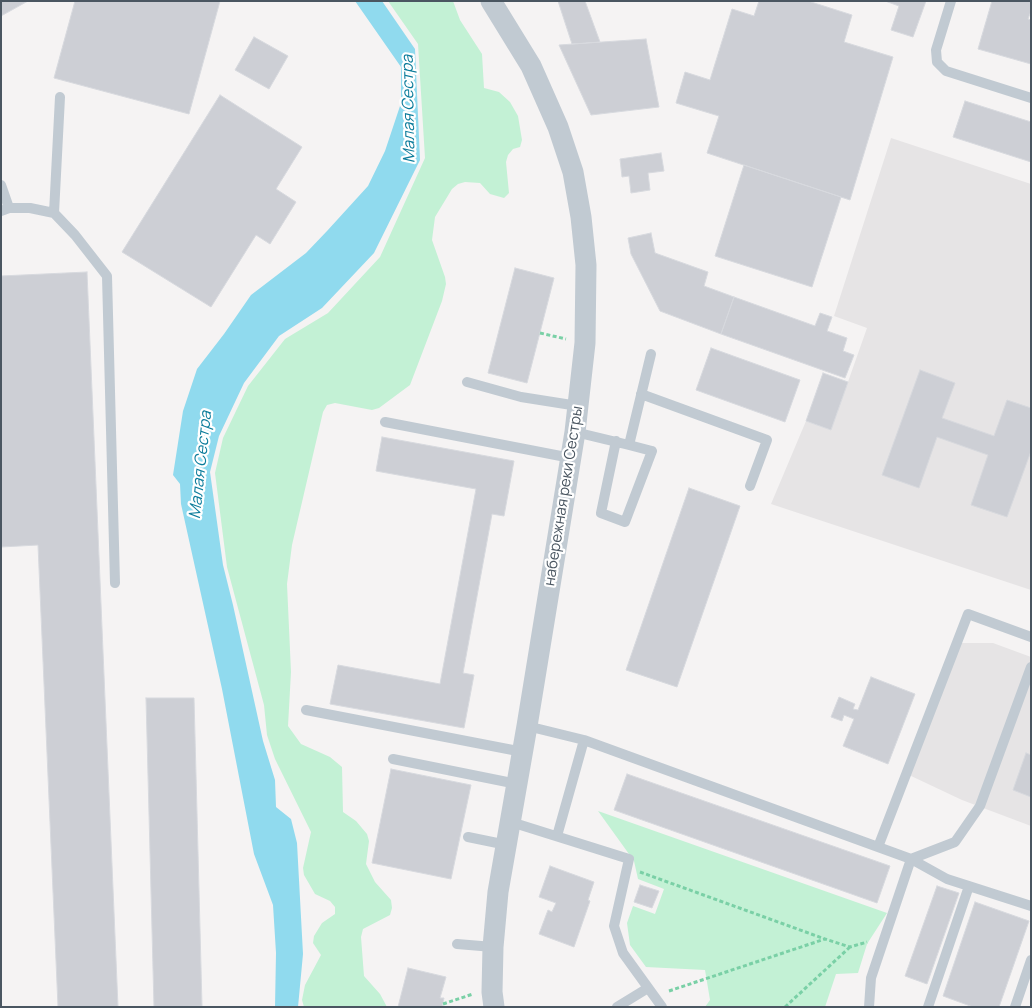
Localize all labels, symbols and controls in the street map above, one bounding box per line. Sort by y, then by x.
water label: Малая Сестра [398,55,420,163]
street label: набережная реки Сестры [541,405,587,587]
water label: Малая Сестра [186,410,216,520]

